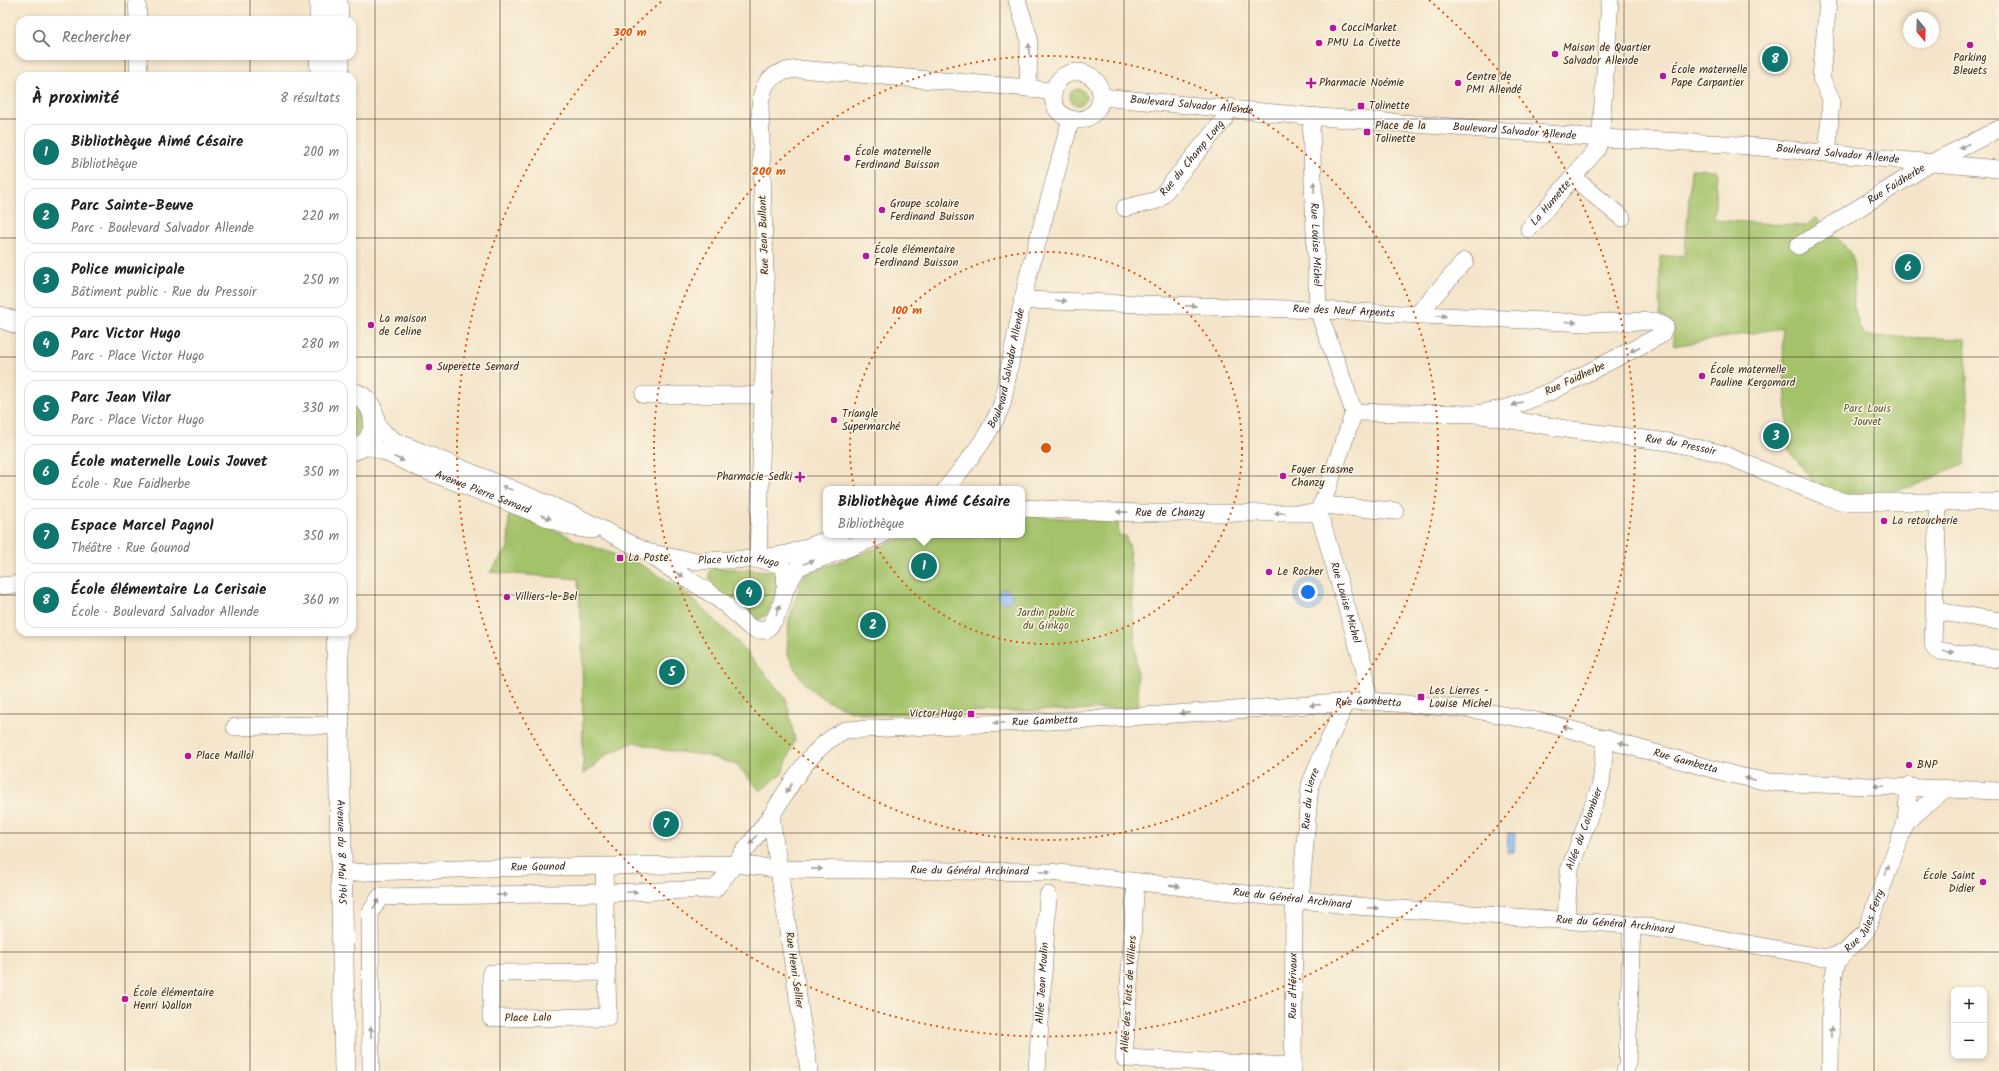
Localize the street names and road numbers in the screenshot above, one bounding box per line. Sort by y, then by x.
street label: Boulevard Salvador Allende [1129,91,1254,120]
street label: Rue du Champ Long [1155,116,1229,200]
street label: Boulevard Salvador Allende [1452,118,1577,145]
street label: Boulevard Salvador Allende [1775,140,1900,169]
street label: Rue Faidherbe [1864,159,1929,209]
street label: La Humette [1526,176,1576,230]
street label: Rue Jean Bullant [754,194,774,275]
street label: Rue Louise Michel [1305,202,1326,287]
street label: Rue des Neuf Arpents [1292,300,1396,323]
street label: Boulevard Salvador Allende [983,306,1030,432]
street label: Rue Faidherbe [1542,357,1608,401]
street label: Rue du Pressoir [1644,430,1719,461]
street label: Avenue Pierre Semard [432,466,534,520]
street label: Rue de Chanzy [1135,504,1205,522]
street label: Place Victor Hugo [698,550,781,573]
street label: Rue Louise Michel [1325,560,1366,646]
street label: Rue Gambetta [1335,692,1402,713]
street label: Rue Gambetta [1011,711,1078,732]
street label: Rue Gambetta [1651,744,1720,779]
street label: Rue du Lierre [1297,765,1325,830]
street label: Allée du Colombier [1561,784,1608,873]
street label: Avenue du 8 Mai 1945 [331,799,351,906]
street label: Rue Gounod [511,858,566,877]
street label: Rue du Général Archinard [910,861,1029,881]
street label: Rue du Général Archinard [1232,883,1352,914]
street label: Rue Jules Ferry [1840,886,1890,957]
street label: Rue du Général Archinard [1555,911,1676,940]
street label: Rue Henri Sellier [780,930,808,1011]
street label: Allée des Toits de Villiers [1116,935,1142,1053]
street label: Allée Jean Moulin [1031,942,1054,1025]
street label: Rue d'Hérivaux [1284,952,1303,1019]
street label: Place Lalo [504,1009,552,1027]

